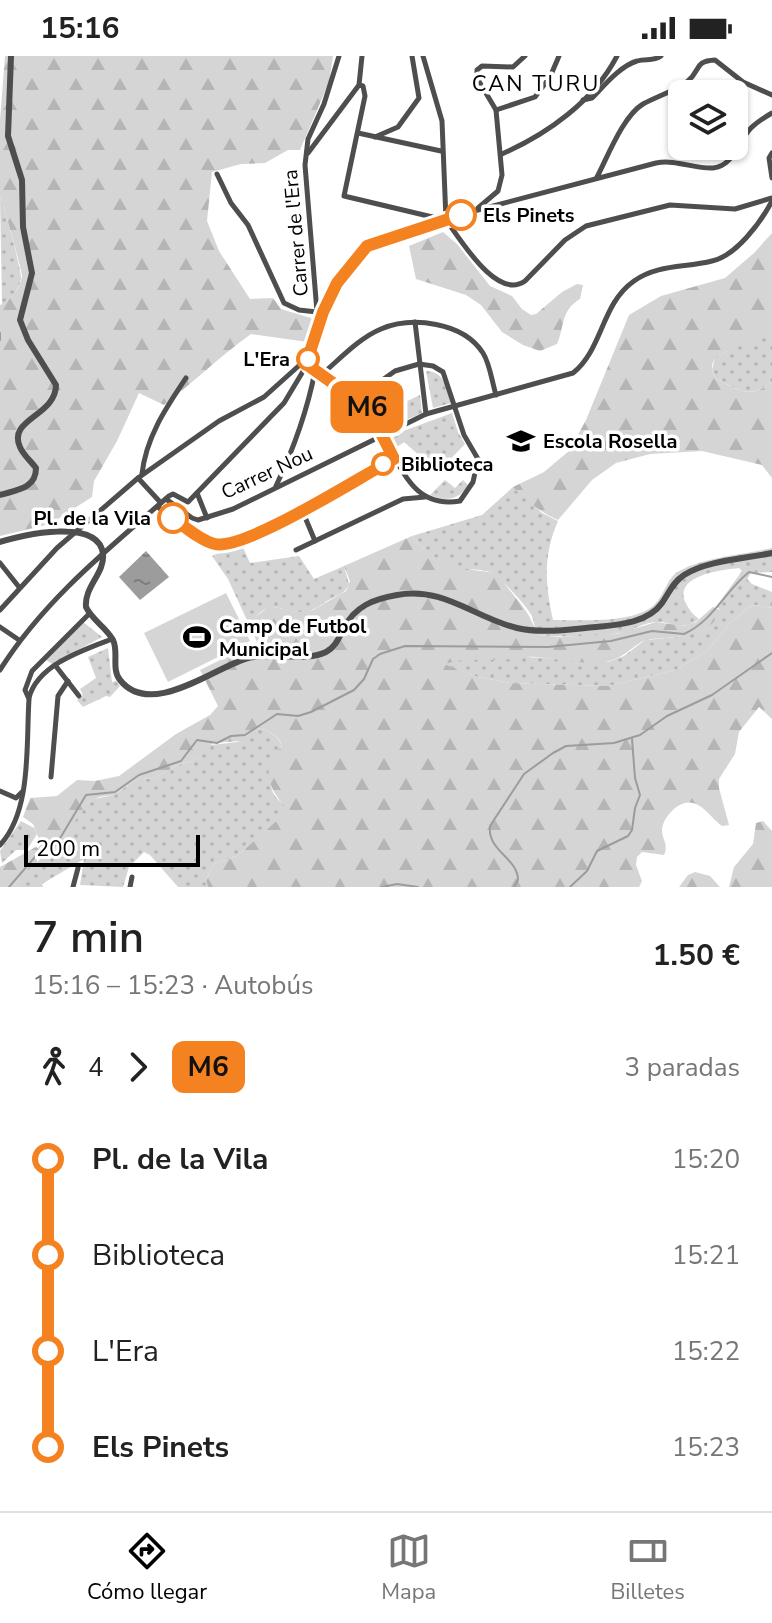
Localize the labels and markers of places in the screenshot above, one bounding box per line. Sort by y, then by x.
marker: Els Pinets [446,200,476,230]
place label: Els Pinets [483,202,575,229]
place label: L'Era [243,346,290,373]
marker: L'Era [297,348,319,370]
school or university icon: Escola Rosella [506,426,536,456]
place label: Escola Rosella [543,428,677,455]
place label: Biblioteca [401,451,494,478]
marker: Biblioteca [372,453,394,475]
marker: Pl. de la Vila [158,503,188,533]
place label: Pl. de la Vila [33,505,151,532]
place label: Camp de Futbol Municipal [219,613,367,663]
sports icon: Camp de Futbol Municipal [182,622,212,652]

